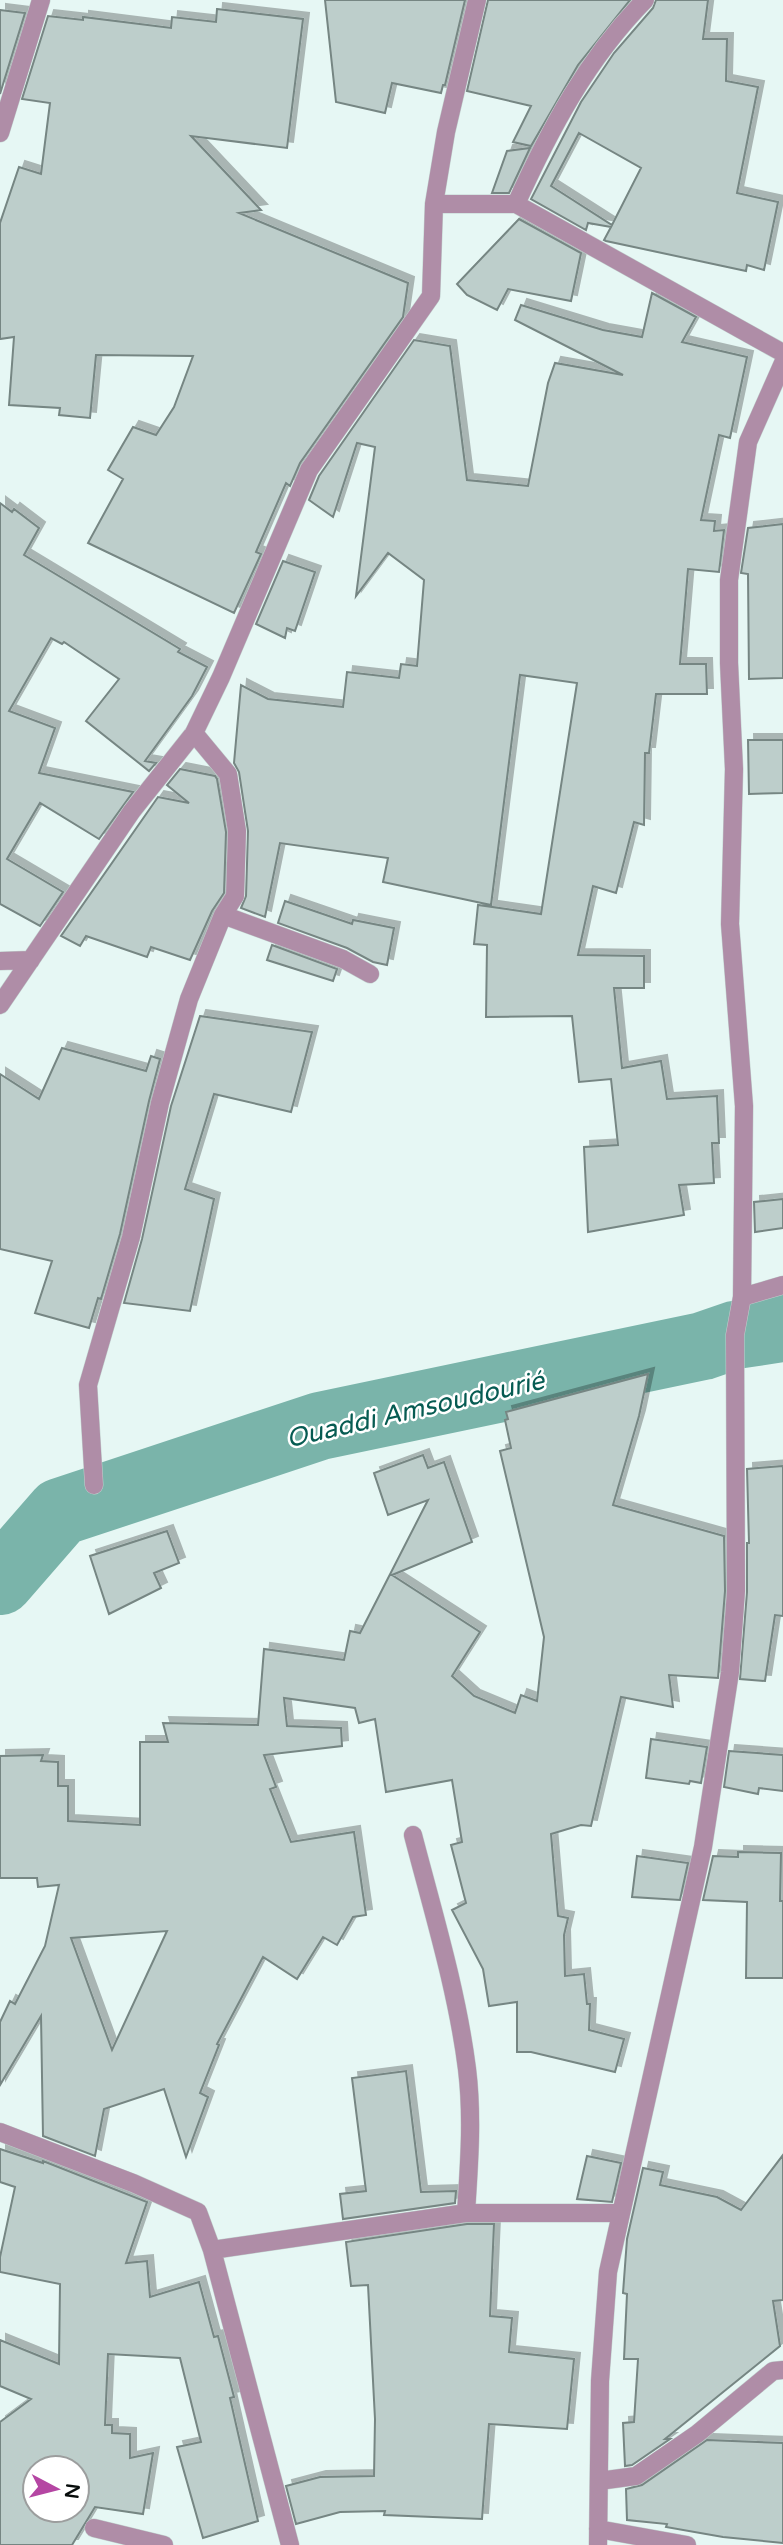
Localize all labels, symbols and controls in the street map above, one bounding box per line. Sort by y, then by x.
water label: Ouaddi Amsoudourié [283,1364,548,1454]
north arrow [21,2454,91,2524]
text: N [60,2482,84,2500]

